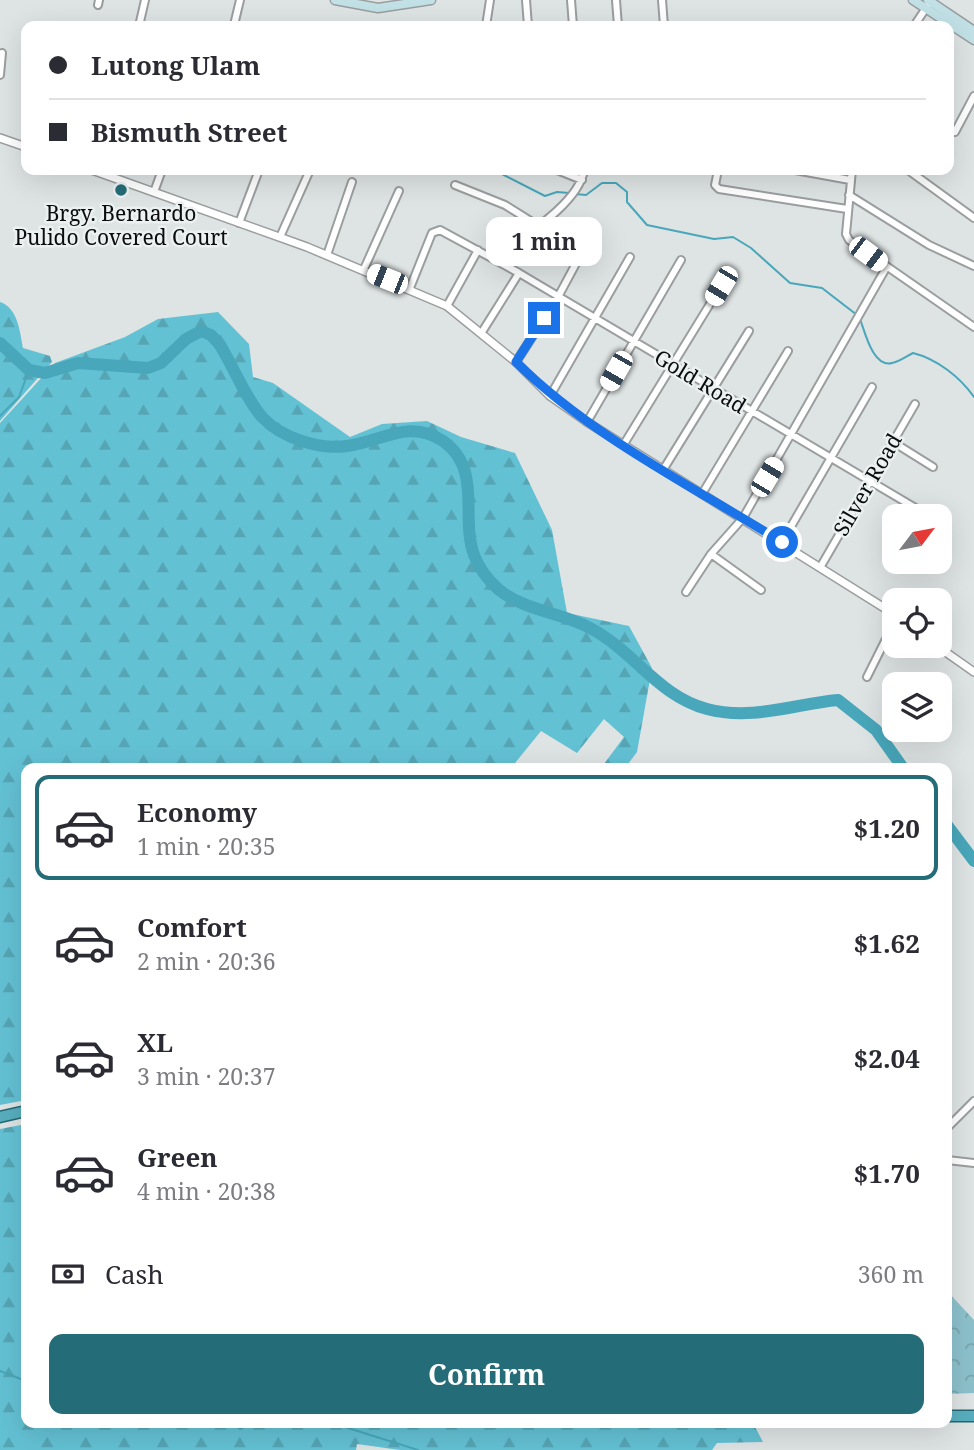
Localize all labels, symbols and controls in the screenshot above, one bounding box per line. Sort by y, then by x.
text: Lutong Ulam [91,47,260,83]
text: Bismuth Street [91,114,287,150]
marker: Brgy. Bernardo Pulido Covered Court [113,182,129,198]
place label: Brgy. Bernardo Pulido Covered Court [14,199,228,251]
callout: 1 min [486,216,602,266]
text: 1 min [511,225,577,257]
car [845,233,892,275]
car [364,261,411,297]
car [702,263,741,309]
route end [528,302,560,334]
street label: Gold Road [649,343,752,420]
car [597,348,636,394]
street label: Silver Road [827,428,908,541]
car [748,454,787,500]
north arrow [882,504,952,574]
map controls [882,504,952,742]
route start [766,526,798,558]
button: locate [882,588,952,658]
button: layers [882,672,952,742]
text: Economy [137,794,257,830]
icon: car [53,796,116,859]
text: $1.20 [854,810,920,846]
text: 1 min · 20:35 [137,830,275,862]
text: Comfort [137,909,247,945]
icon: car [53,911,116,974]
text: $1.62 [854,925,920,961]
text: 2 min · 20:36 [137,945,275,977]
text: XL [137,1024,173,1060]
icon: car [53,1026,116,1089]
text: $2.04 [854,1040,920,1076]
text: 3 min · 20:37 [137,1060,275,1092]
text: Green [137,1139,218,1175]
icon: car [53,1141,116,1204]
text: $1.70 [854,1155,920,1191]
text: 4 min · 20:38 [137,1175,275,1207]
icon: cash [49,1255,87,1293]
text: Cash [105,1256,164,1292]
text: 360 m [858,1258,924,1290]
button: Confirm [49,1334,924,1414]

